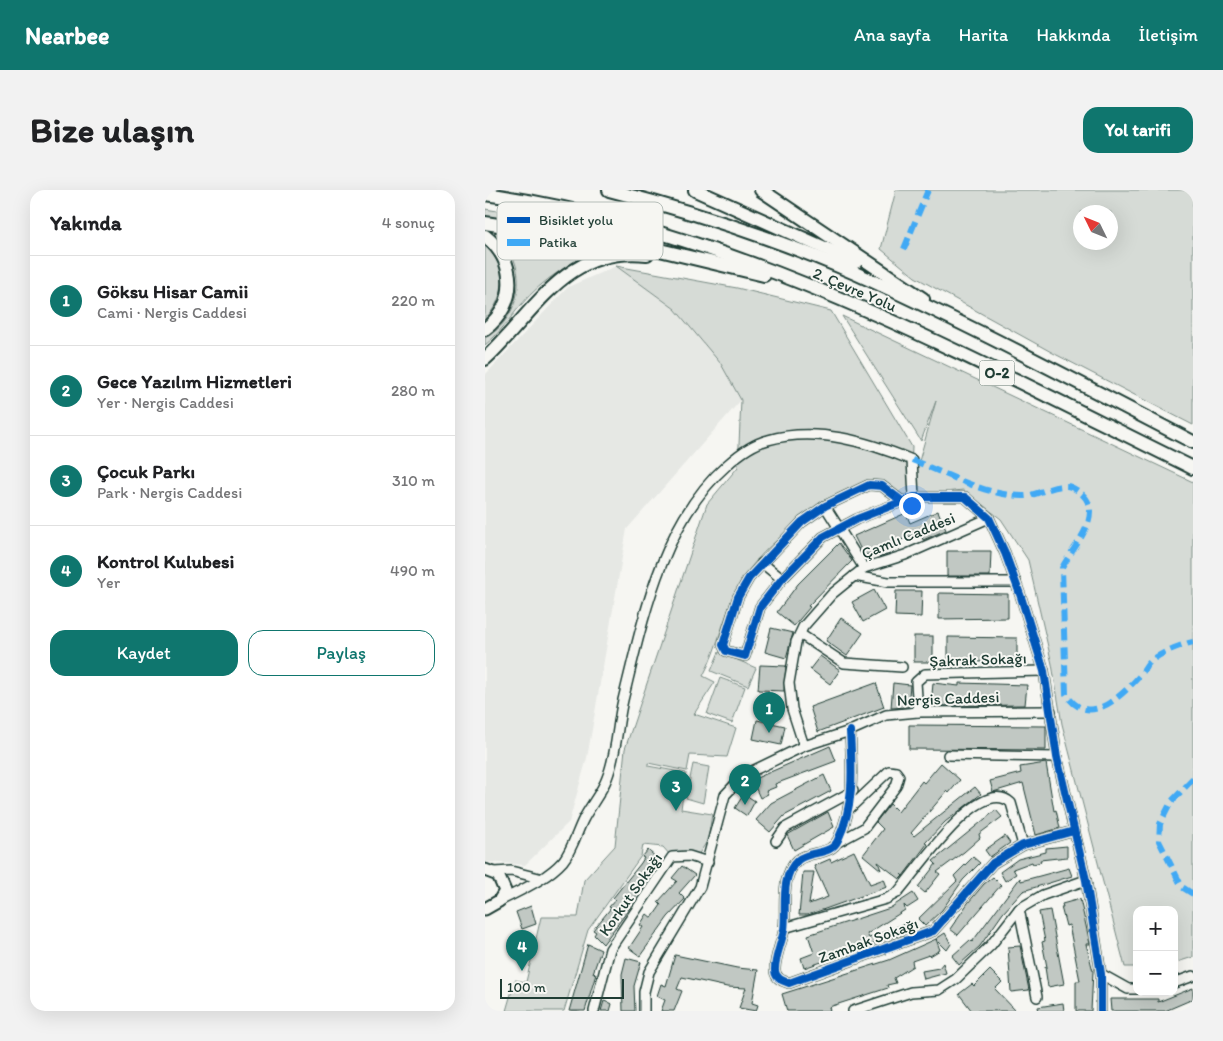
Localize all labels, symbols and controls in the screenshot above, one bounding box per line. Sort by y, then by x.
text: Nearbee [25,21,109,50]
text: Ana sayfa [854,24,931,46]
text: Harita [959,24,1008,46]
text: Hakkında [1036,24,1111,46]
text: İletişim [1139,24,1198,46]
button: Yol tarifi [1083,107,1193,153]
text: Bize ulaşın [30,109,194,151]
legend [497,202,663,260]
north arrow [1073,205,1118,250]
text: Yakında [50,210,122,235]
text: Bisiklet yolu [539,212,613,229]
text: 4 sonuç [382,213,435,232]
text: Patika [539,234,578,251]
street label: 2. Çevre Yolu [810,263,900,316]
text: Göksu Hisar Camii [97,280,248,303]
text: 1 [62,291,70,310]
text: 220 m [391,291,435,310]
text: Cami · Nergis Caddesi [97,303,247,322]
road number: O-2 [979,360,1015,386]
text: Gece Yazılım Hizmetleri [97,370,292,393]
text: 2 [62,381,70,400]
text: 280 m [391,381,435,400]
text: Yer · Nergis Caddesi [97,393,234,412]
text: Çocuk Parkı [97,460,195,483]
text: 3 [62,471,70,490]
text: 310 m [392,471,435,490]
text: Park · Nergis Caddesi [97,483,242,502]
your location [899,493,925,519]
street label: Çamlı Caddesi [859,508,958,563]
text: Kontrol Kulubesi [97,550,234,573]
text: 4 [61,561,71,580]
text: 490 m [390,561,435,580]
text: Yer [97,573,120,592]
button: Kaydet [50,630,238,676]
button: Paylaş [248,630,435,676]
street label: Şakrak Sokağı [929,648,1027,671]
street label: Nergis Caddesi [896,687,1000,710]
pin: 1 [753,692,785,733]
pin: 2 [729,764,761,805]
pin: 3 [660,770,692,811]
street label: Korkut Sokağı [595,849,666,940]
map controls [1133,906,1178,996]
button: + [1133,906,1178,951]
street label: Zambak Sokağı [816,914,921,967]
pin: 4 [506,930,538,971]
button: − [1133,951,1178,996]
scale bar [500,976,624,999]
text: 100 m [507,979,546,996]

